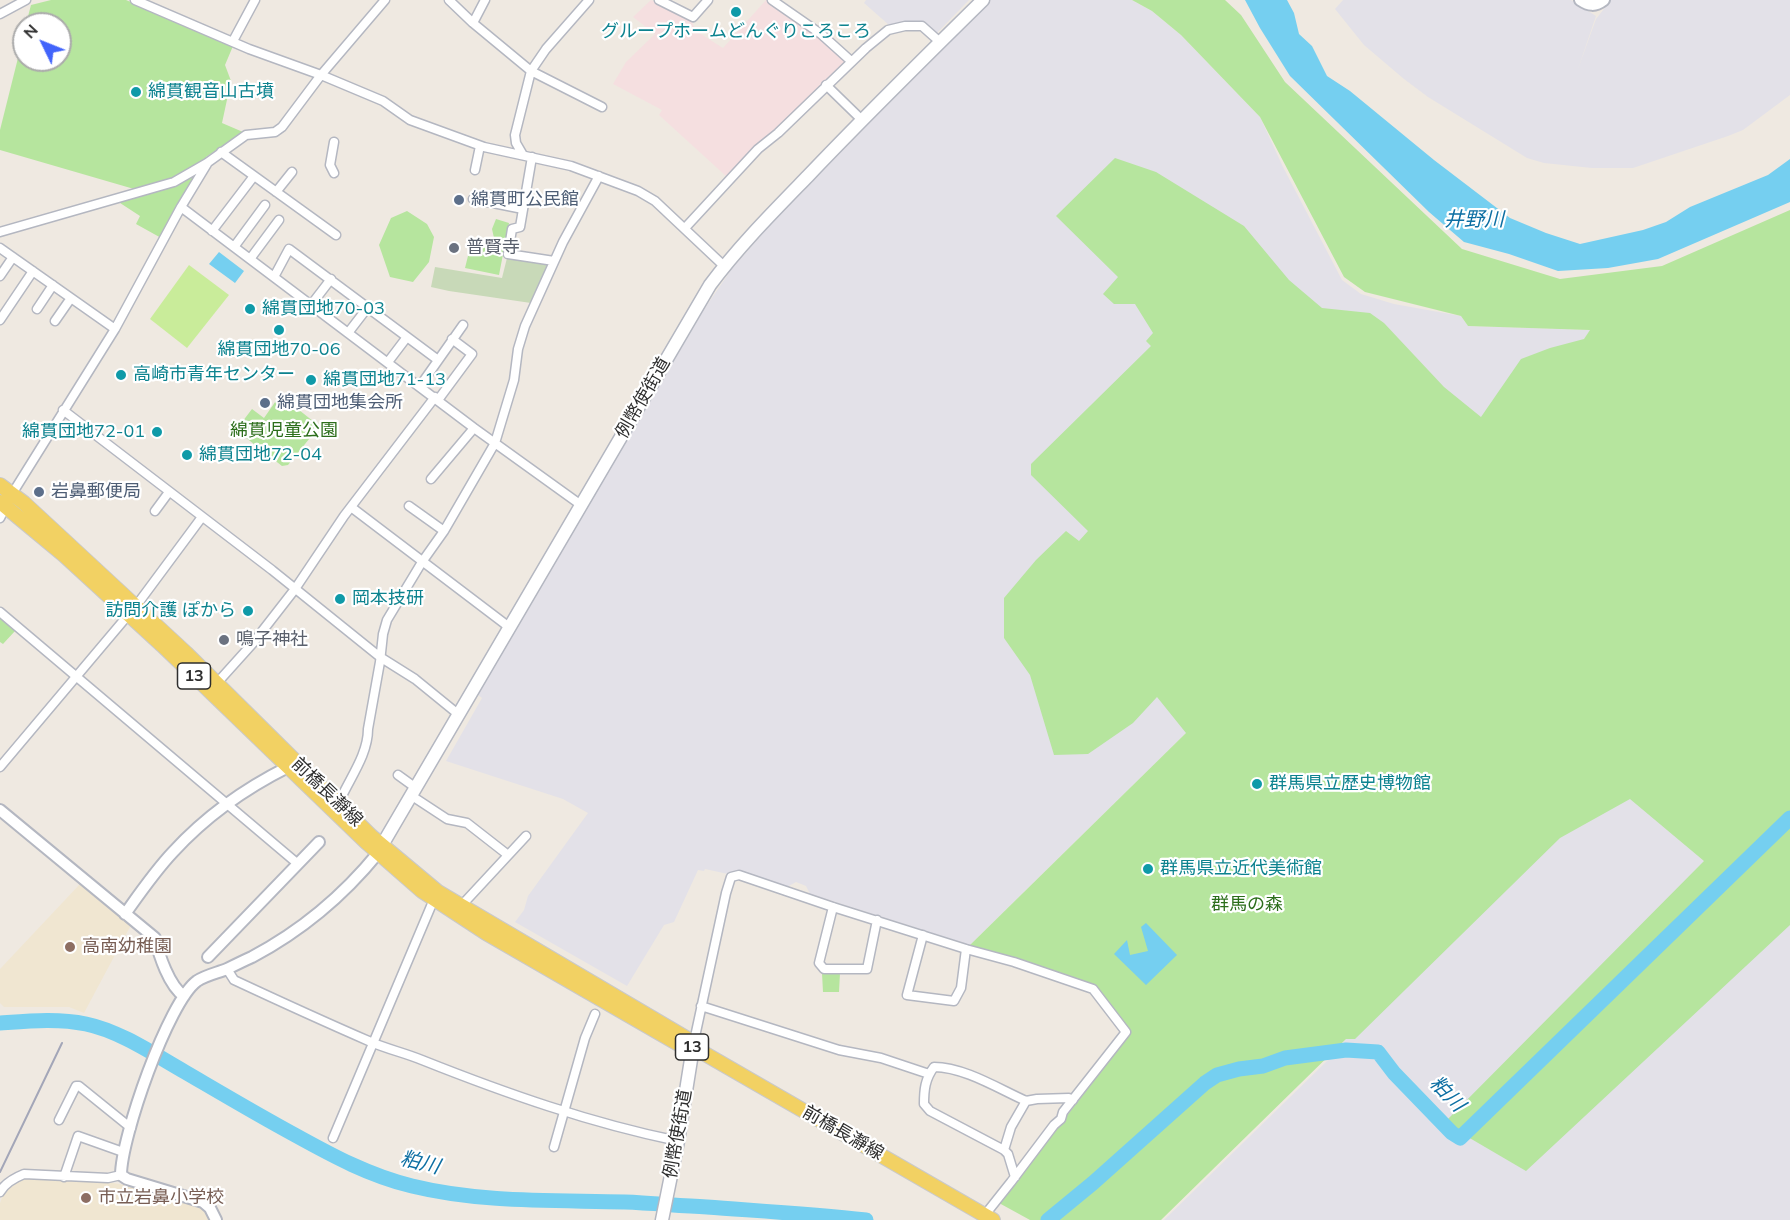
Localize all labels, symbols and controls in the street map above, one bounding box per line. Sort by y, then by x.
marker: グループホームどんぐりころころ [729,5,743,19]
north arrow [12,12,72,72]
text: N [19,20,42,42]
place label: グループホームどんぐりころころ [601,21,871,43]
place label: 綿貫観音山古墳 [148,81,274,103]
marker: 綿貫観音山古墳 [129,85,143,99]
place label: 綿貫町公民館 [471,189,579,211]
marker: 綿貫町公民館 [452,193,466,207]
water label: 井野川 [1444,208,1504,232]
place label: 普賢寺 [466,237,520,259]
marker: 普賢寺 [447,241,461,255]
place label: 綿貫団地70-03 [262,298,385,320]
marker: 綿貫団地70-03 [243,302,257,316]
marker: 綿貫団地70-06 [272,323,286,337]
place label: 綿貫団地70-06 [218,339,340,361]
street label: 例幣使街道 [611,354,675,442]
place label: 高崎市青年センター [133,364,295,386]
marker: 高崎市青年センター [114,368,128,382]
place label: 綿貫団地71-13 [323,369,446,391]
marker: 綿貫団地71-13 [304,373,318,387]
place label: 綿貫団地集会所 [277,392,403,414]
marker: 綿貫団地集会所 [258,396,272,410]
park label: 綿貫児童公園 [230,420,338,442]
place label: 綿貫団地72-01 [22,421,145,443]
marker: 綿貫団地72-01 [150,425,164,439]
place label: 綿貫団地72-04 [199,444,322,466]
marker: 綿貫団地72-04 [180,448,194,462]
place label: 岩鼻郵便局 [51,481,141,503]
marker: 岩鼻郵便局 [32,485,46,499]
place label: 岡本技研 [352,588,424,610]
marker: 岡本技研 [333,592,347,606]
place label: 訪問介護 ぽから [105,600,236,622]
marker: 訪問介護 ぽから [241,604,255,618]
place label: 鳴子神社 [236,629,308,651]
marker: 鳴子神社 [217,633,231,647]
road number: 13 [178,663,210,689]
street label: 前橋長瀞線 [287,753,367,831]
place label: 群馬県立歴史博物館 [1269,773,1431,795]
marker: 群馬県立歴史博物館 [1250,777,1264,791]
place label: 群馬県立近代美術館 [1160,858,1322,880]
marker: 群馬県立近代美術館 [1141,862,1155,876]
park label: 群馬の森 [1211,894,1283,916]
place label: 高南幼稚園 [82,936,172,958]
marker: 高南幼稚園 [63,940,77,954]
road number: 13 [676,1034,708,1060]
water label: 粕川 [1424,1071,1470,1117]
street label: 例幣使街道 [660,1088,696,1180]
street label: 前橋長瀞線 [799,1101,887,1165]
water label: 粕川 [398,1147,442,1179]
place label: 市立岩鼻小学校 [98,1187,224,1209]
marker: 市立岩鼻小学校 [79,1191,93,1205]

